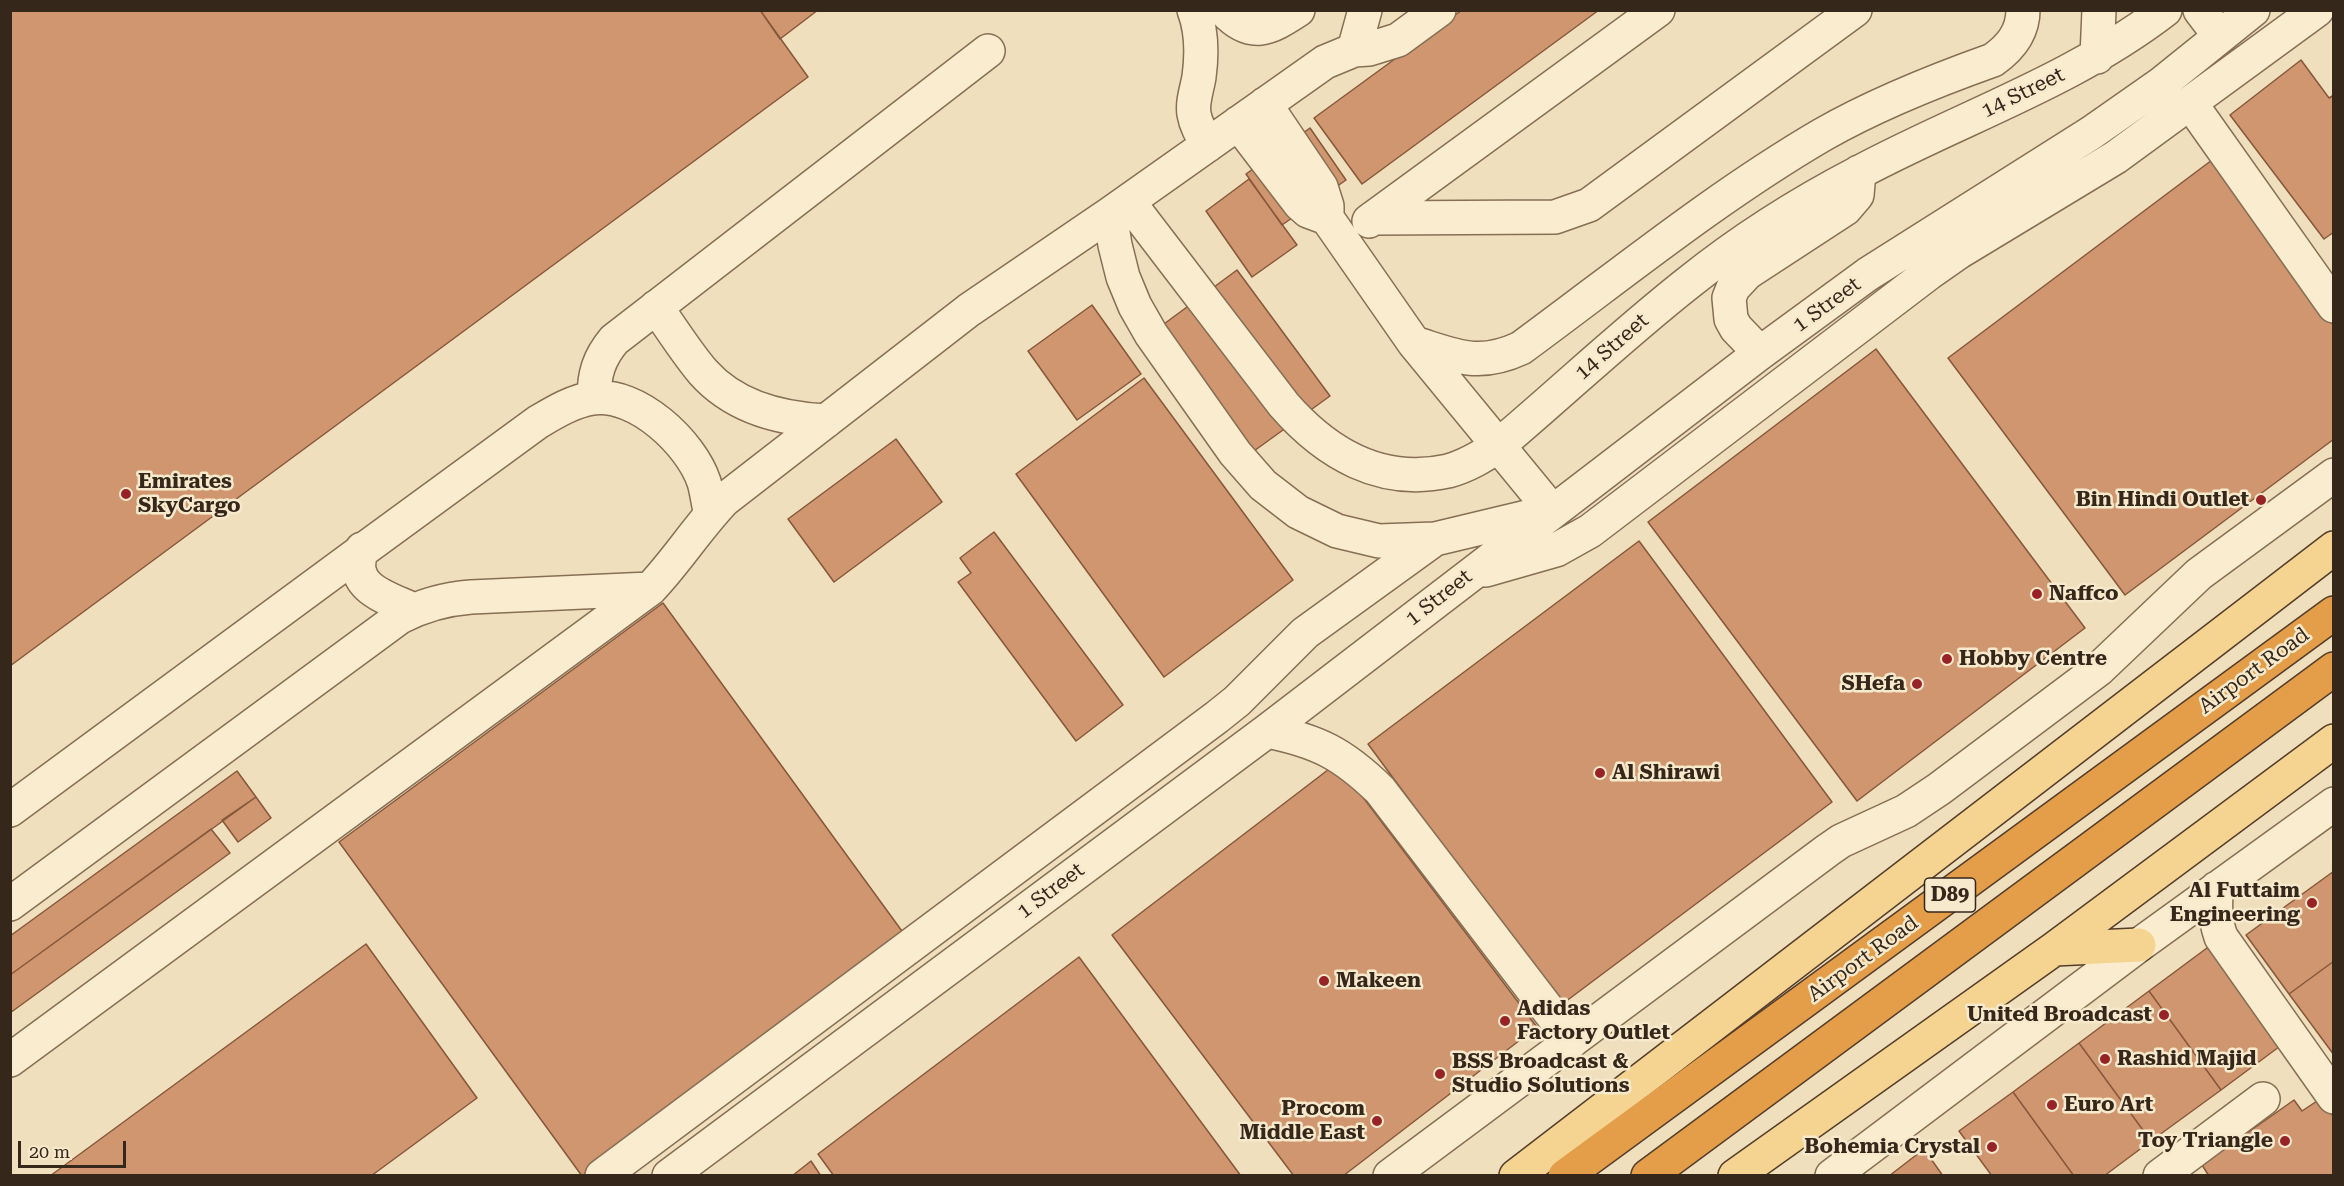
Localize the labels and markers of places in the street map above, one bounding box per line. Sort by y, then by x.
place label: Emirates SkyCargo [138,469,241,519]
marker: Emirates SkyCargo [119,487,133,501]
place label: Bin Hindi Outlet [2076,487,2249,513]
marker: Bin Hindi Outlet [2254,493,2268,507]
place label: Naffco [2049,581,2119,607]
marker: Naffco [2030,587,2044,601]
place label: Hobby Centre [1959,646,2107,672]
marker: Hobby Centre [1940,652,1954,666]
place label: SHefa [1841,671,1905,697]
marker: SHefa [1910,677,1924,691]
place label: Al Shirawi [1612,760,1720,786]
marker: Al Shirawi [1593,766,1607,780]
place label: Al Futtaim Engineering [2170,878,2300,928]
marker: Al Futtaim Engineering [2305,896,2319,910]
place label: Makeen [1336,968,1421,994]
marker: Makeen [1317,974,1331,988]
place label: Adidas Factory Outlet [1517,996,1670,1046]
place label: United Broadcast [1967,1002,2152,1028]
marker: United Broadcast [2157,1008,2171,1022]
marker: Adidas Factory Outlet [1498,1014,1512,1028]
place label: Rashid Majid [2117,1046,2256,1072]
place label: BSS Broadcast & Studio Solutions [1452,1049,1629,1099]
marker: Rashid Majid [2098,1052,2112,1066]
marker: BSS Broadcast & Studio Solutions [1433,1067,1447,1081]
place label: Euro Art [2064,1092,2153,1118]
place label: Procom Middle East [1240,1096,1365,1146]
marker: Euro Art [2045,1098,2059,1112]
marker: Procom Middle East [1370,1114,1384,1128]
place label: Toy Triangle [2138,1128,2273,1154]
place label: Bohemia Crystal [1804,1134,1980,1160]
marker: Toy Triangle [2278,1134,2292,1148]
marker: Bohemia Crystal [1985,1140,1999,1154]

